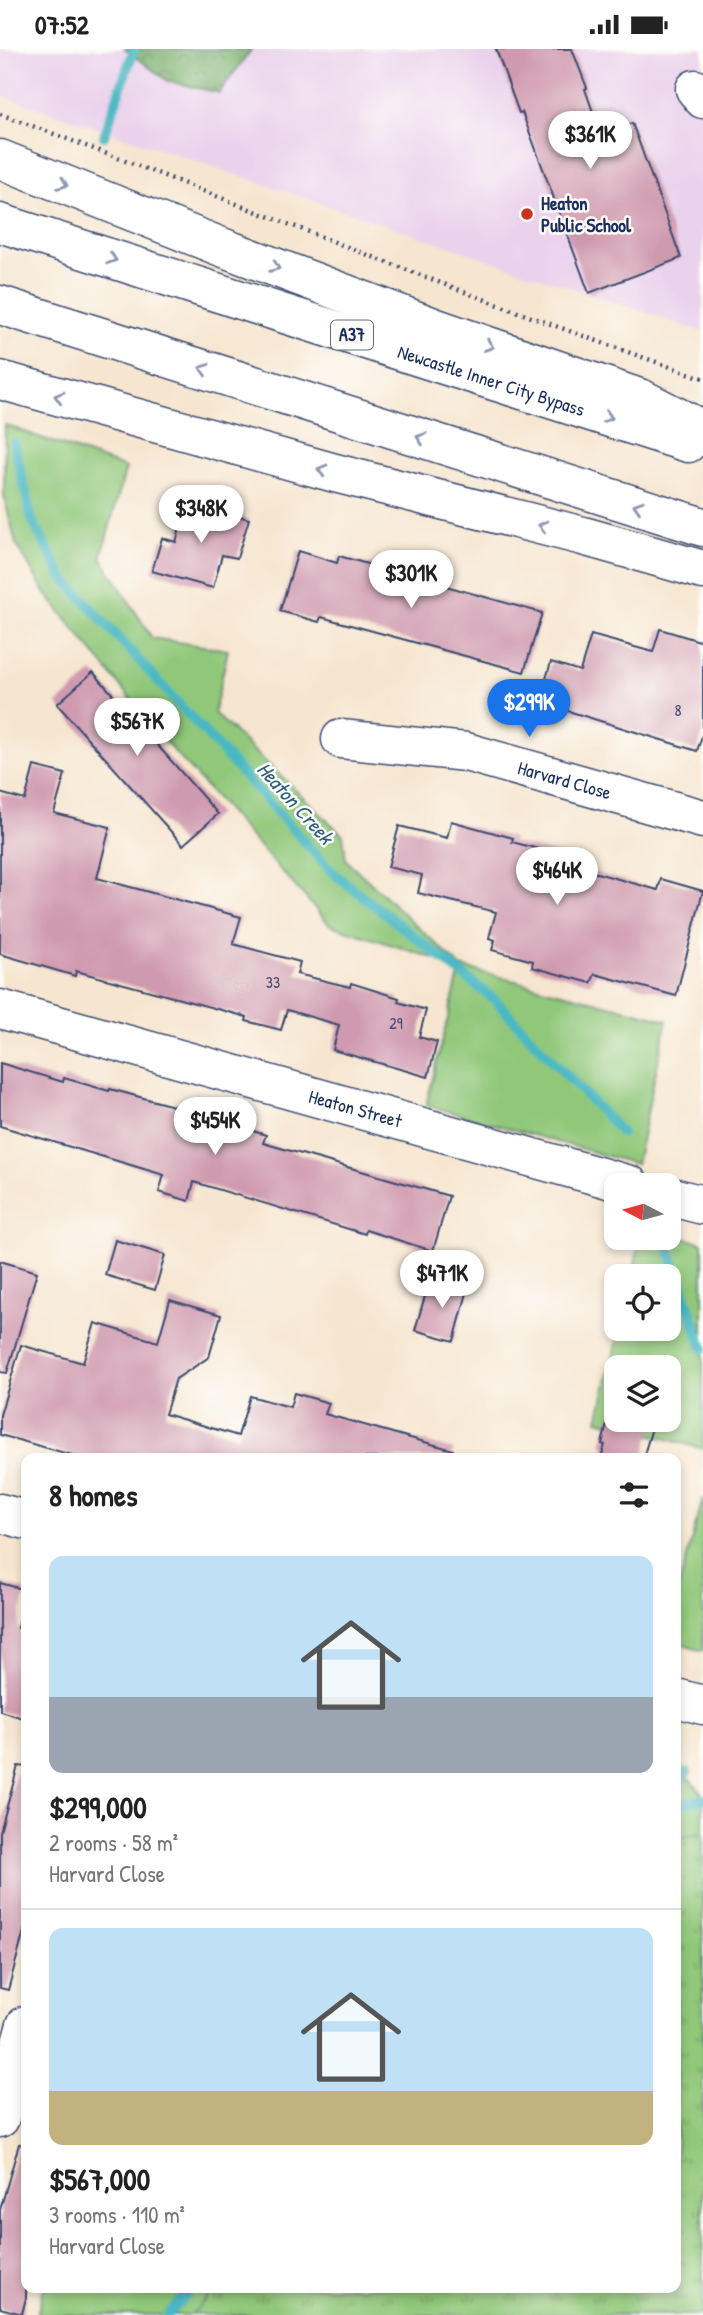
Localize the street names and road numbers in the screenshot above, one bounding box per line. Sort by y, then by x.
road number: A37 [331,321,373,349]
street label: Newcastle Inner City Bypass [395,338,588,422]
street label: Harvard Close [515,754,615,806]
street label: Heaton Street [306,1083,405,1134]

